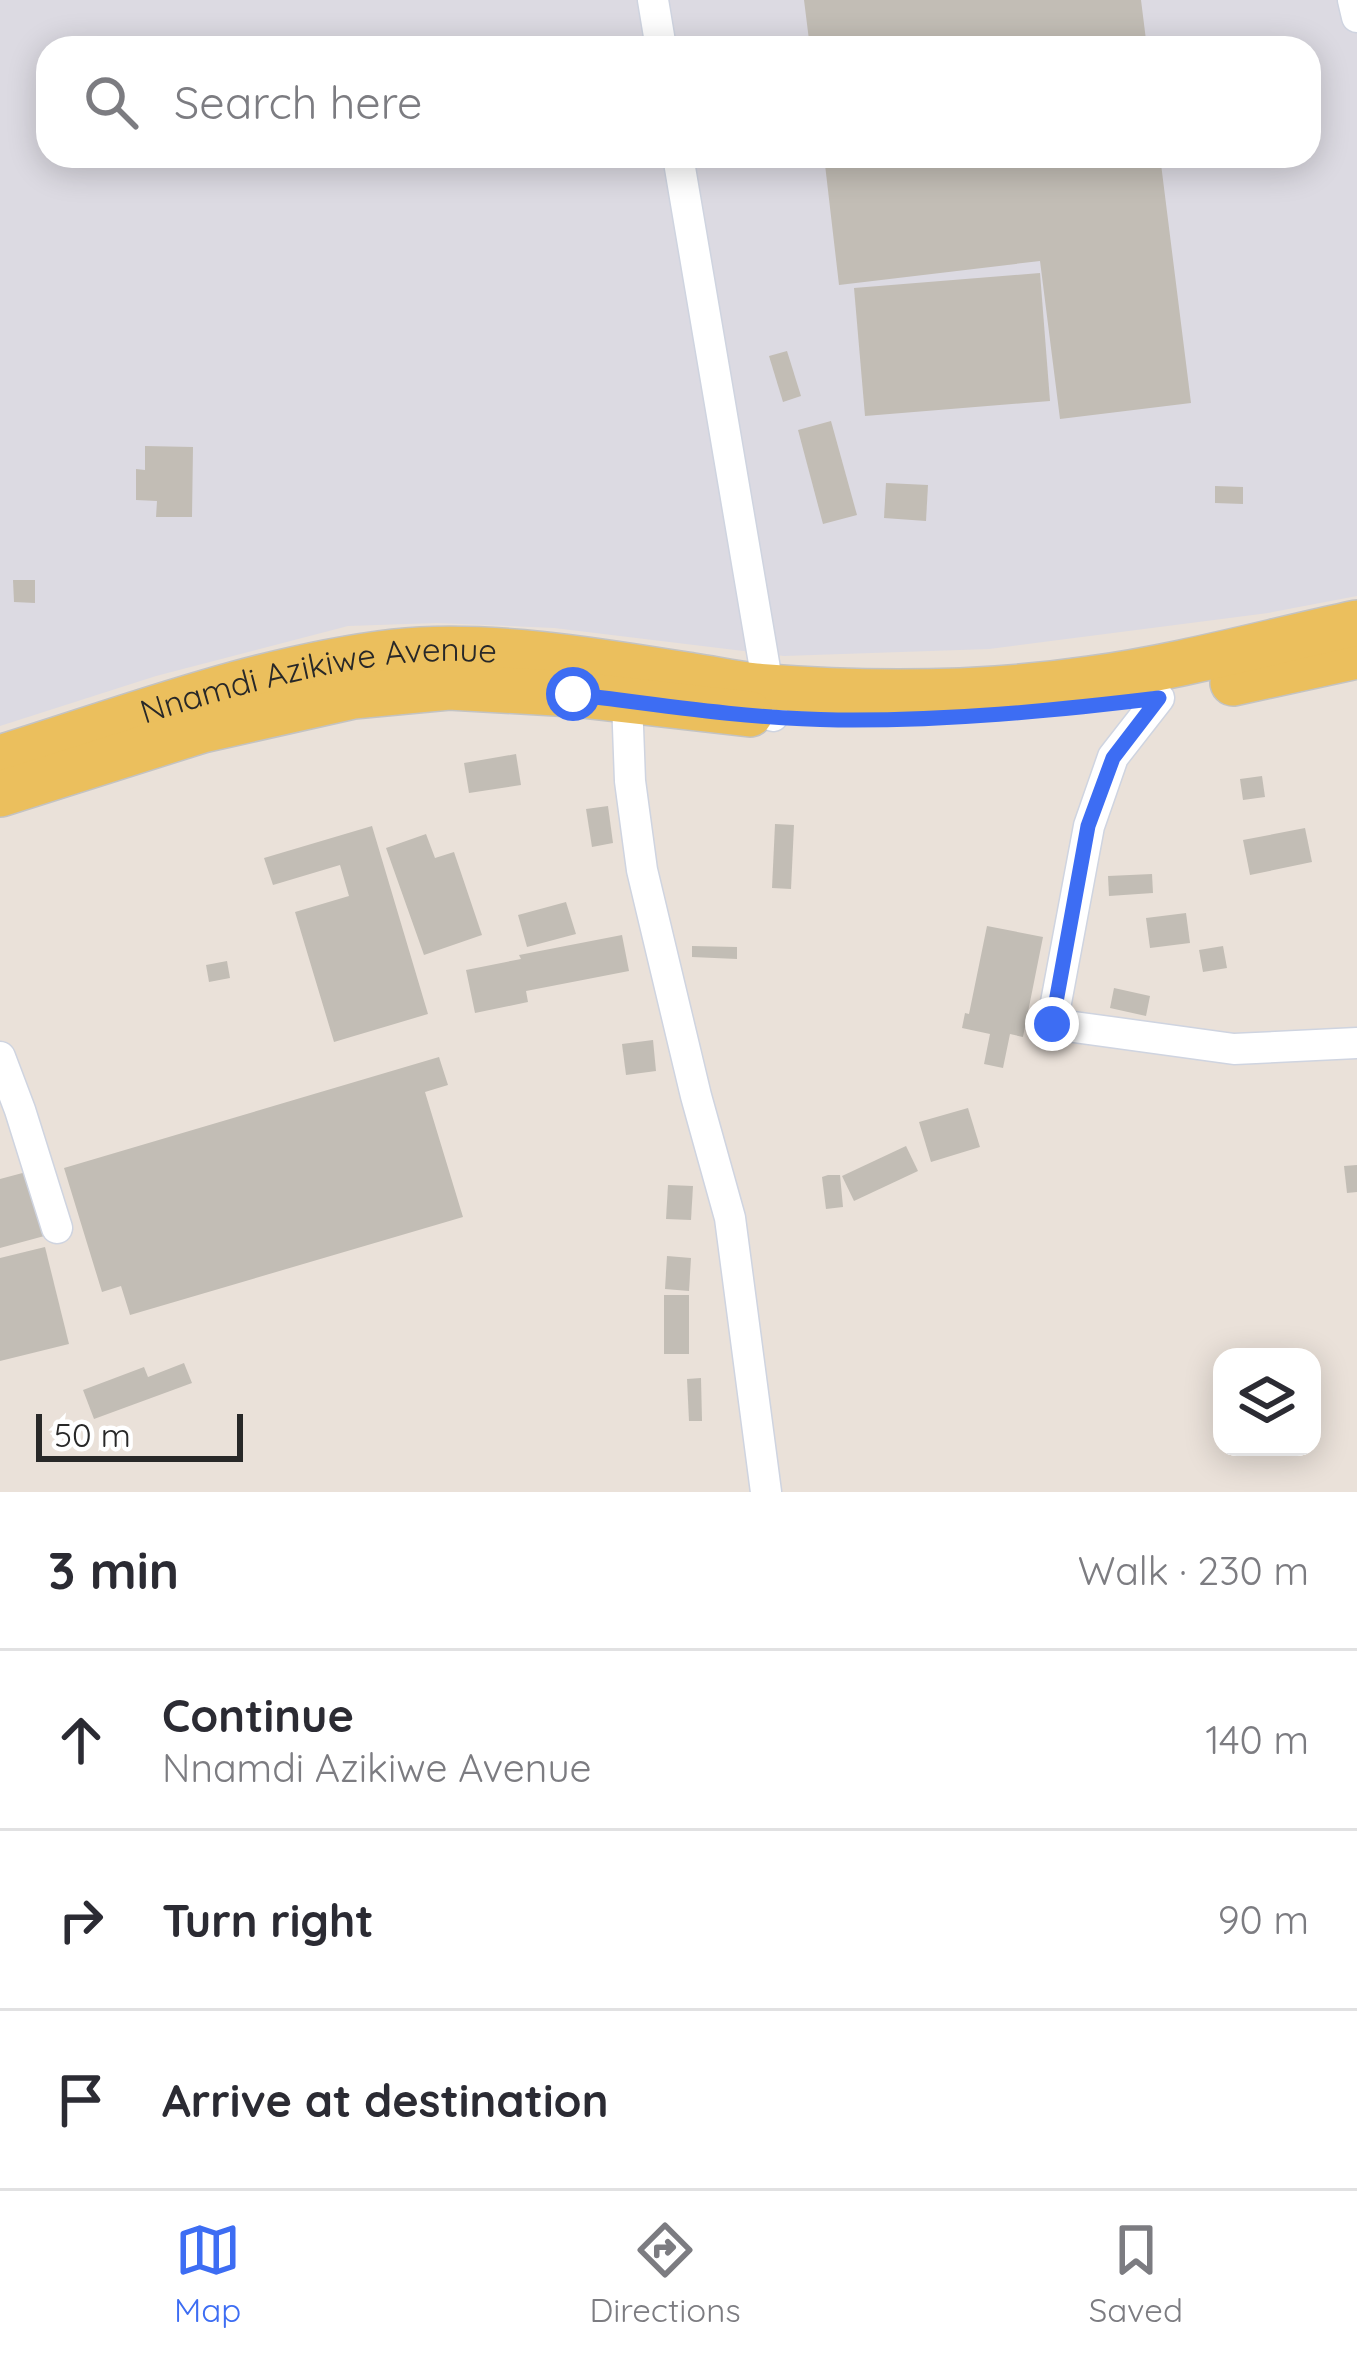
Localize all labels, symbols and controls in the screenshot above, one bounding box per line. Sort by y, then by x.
search box [36,36,1321,168]
icon: search [78,69,144,135]
text: Search here [174,74,422,130]
street label: Nnamdi Azikiwe Avenue [135,628,498,732]
route start [546,667,600,721]
route end [1025,997,1079,1051]
map controls [1213,1348,1321,1456]
button: layers [1213,1348,1321,1456]
scale bar [36,1408,243,1461]
text: 50 m [54,1414,131,1455]
text: 3 min [48,1538,179,1602]
text: Walk · 230 m [1078,1546,1309,1595]
text: Continue [162,1687,354,1743]
icon: ahead [48,1707,114,1773]
text: 140 m [1205,1715,1309,1764]
text: Nnamdi Azikiwe Avenue [162,1743,592,1792]
icon: right [48,1887,114,1953]
text: Turn right [162,1892,374,1948]
text: 90 m [1218,1895,1309,1944]
icon: arrive [48,2067,114,2133]
text: Arrive at destination [162,2072,608,2128]
tab: Map [174,2217,241,2330]
tab: Directions [589,2217,741,2330]
tab: Saved [1089,2217,1183,2330]

